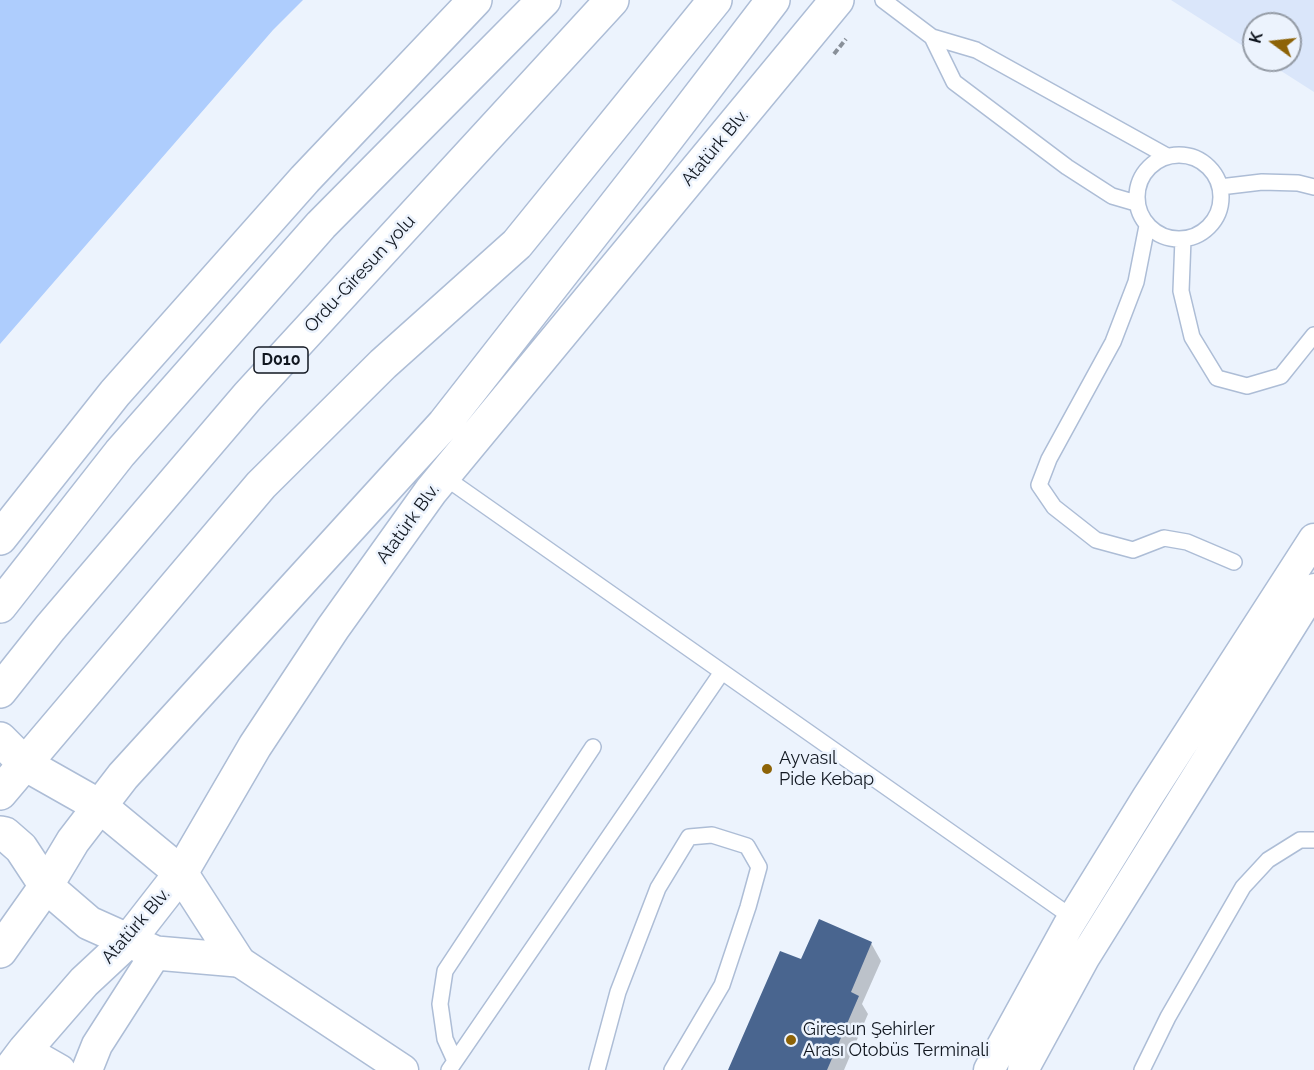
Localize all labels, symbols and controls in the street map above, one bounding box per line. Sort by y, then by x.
north arrow [1242,12,1302,72]
text: K [1245,30,1267,45]
street label: Atatürk Blv. [677,105,753,191]
street label: Ordu-Giresun yolu [300,211,420,337]
road number: D010 [254,347,308,373]
street label: Atatürk Blv. [372,480,444,568]
place label: Ayvasıl Pide Kebap [779,748,874,790]
marker: Ayvasıl Pide Kebap [760,762,774,776]
street label: Atatürk Blv. [97,884,175,968]
place label: Giresun Şehirler Arası Otobüs Terminali [803,1019,989,1062]
marker: Giresun Şehirler Arası Otobüs Terminali [784,1033,798,1047]

